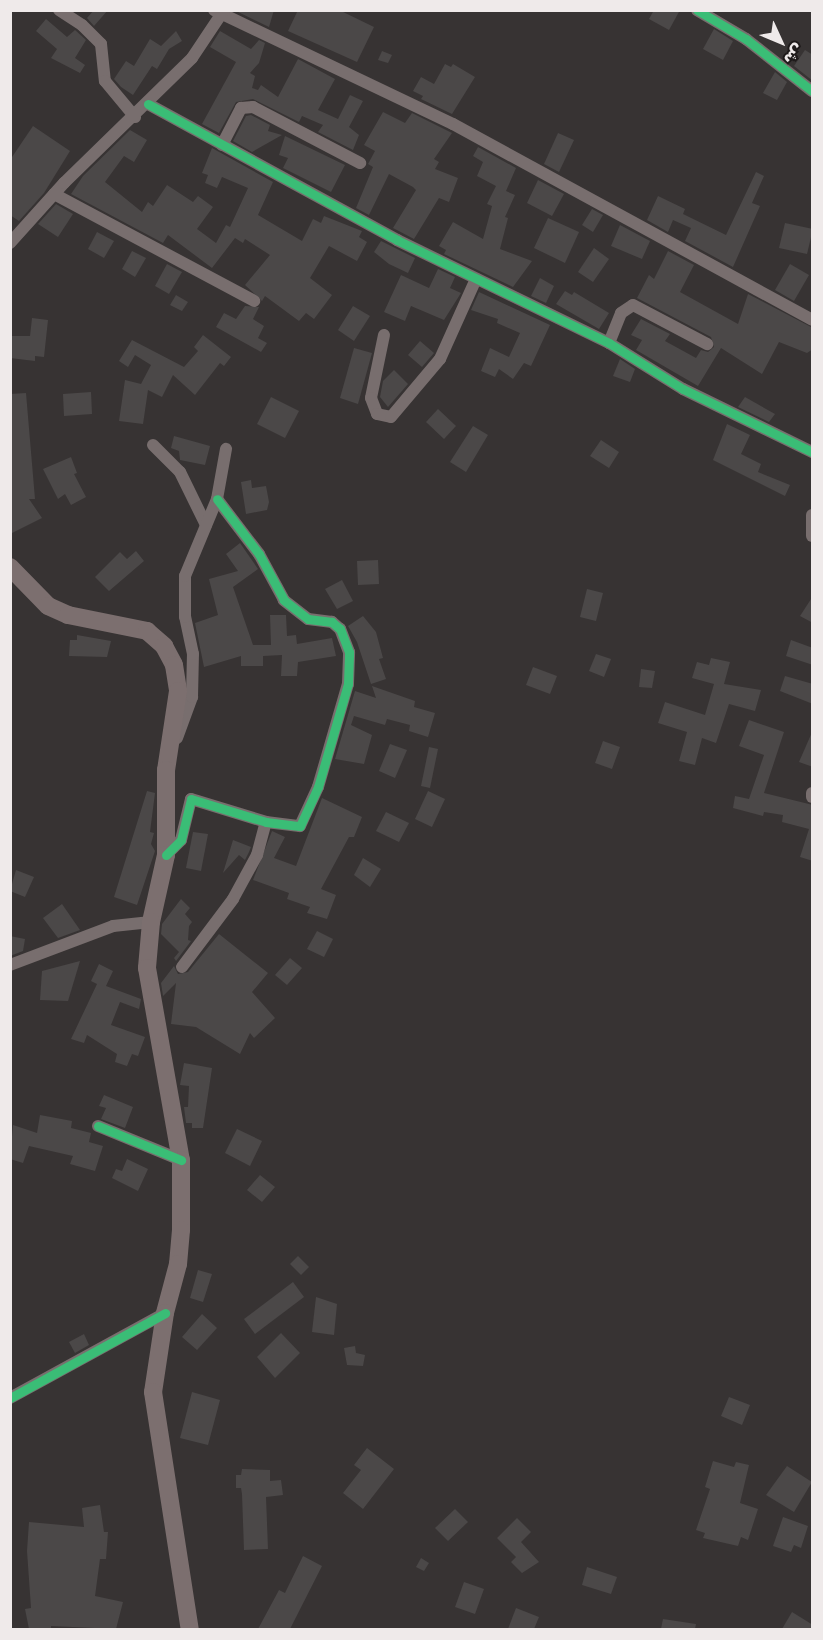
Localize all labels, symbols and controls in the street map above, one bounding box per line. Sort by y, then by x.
north arrow [751,12,811,72]
text: ش [780,40,809,69]

